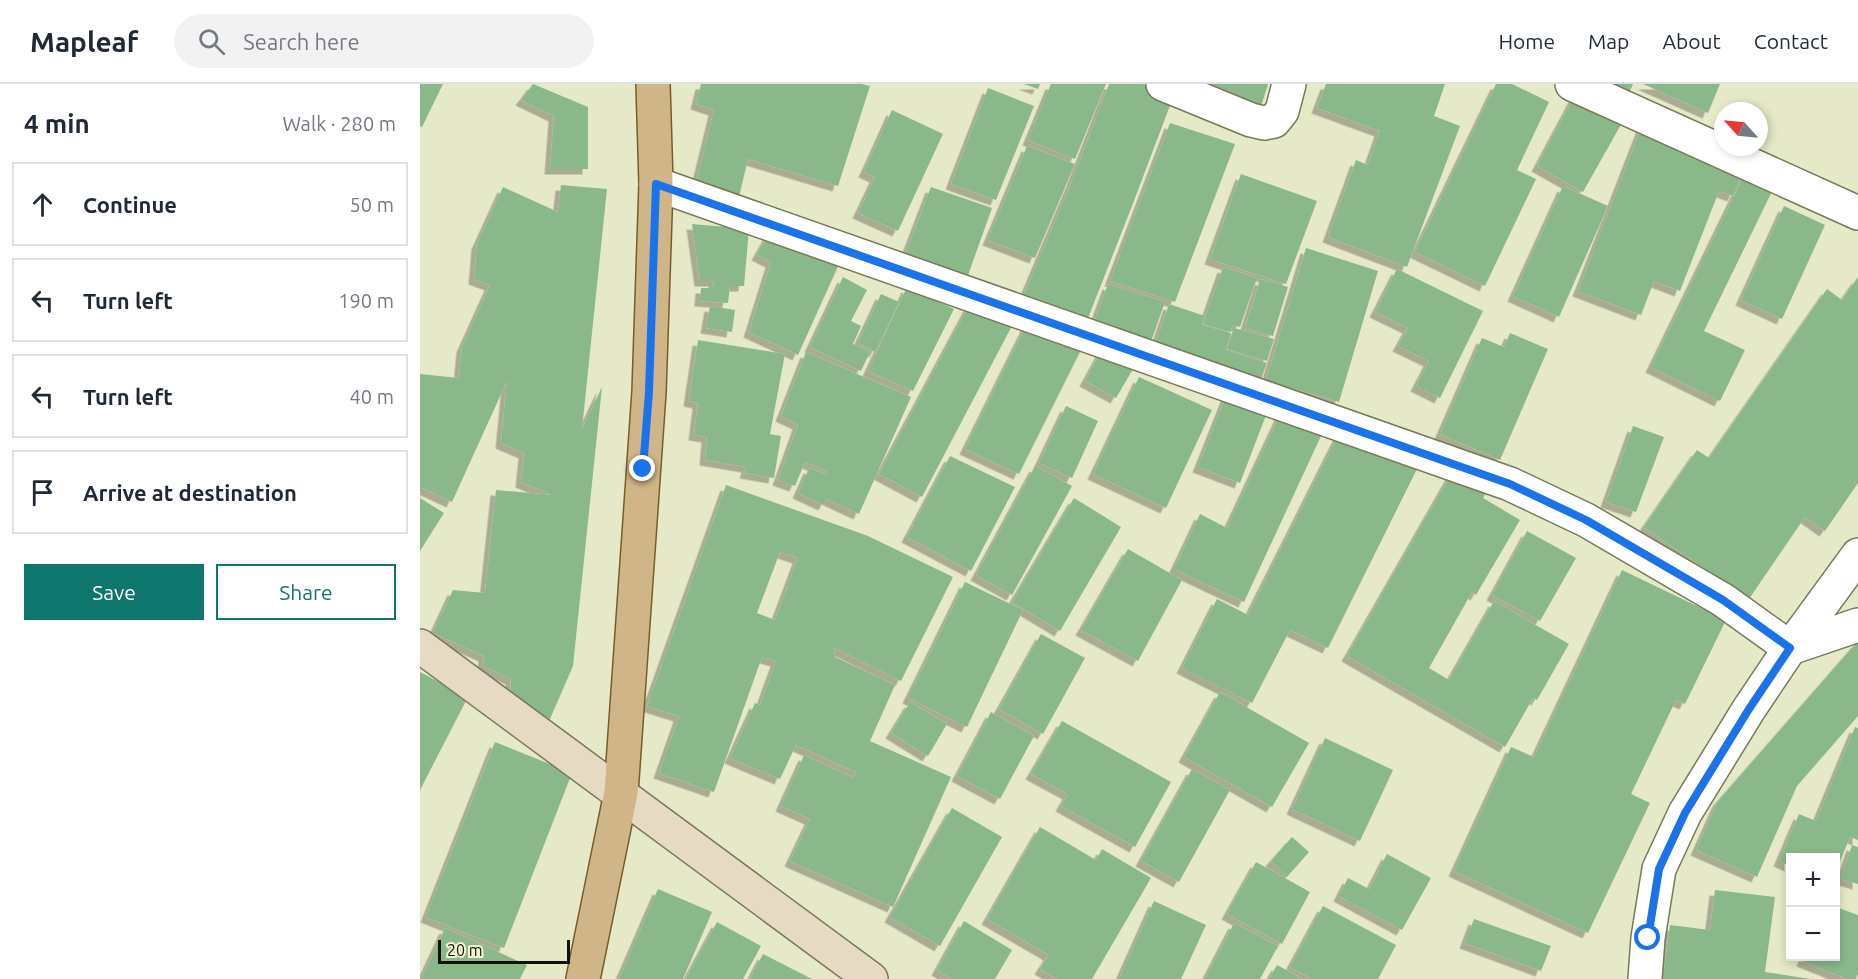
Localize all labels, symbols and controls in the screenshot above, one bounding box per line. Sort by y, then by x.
search box [174,14,594,68]
icon: search [195,25,228,58]
text: Mapleaf [30,26,138,57]
text: Search here [243,29,360,54]
text: Home [1498,29,1555,53]
text: Map [1588,29,1629,53]
text: About [1662,29,1721,53]
text: Contact [1754,29,1828,53]
north arrow [1714,102,1768,156]
text: 4 min [24,109,90,138]
text: Walk · 280 m [283,112,396,135]
icon: ahead [26,188,59,221]
text: Continue [83,192,177,217]
text: 50 m [350,193,394,216]
icon: left [26,284,59,317]
text: Turn left [83,288,173,313]
text: 190 m [338,289,394,312]
icon: left [26,380,59,413]
text: Turn left [83,384,173,409]
text: 40 m [350,385,394,408]
route end [629,455,655,481]
icon: arrive [26,476,59,509]
text: Arrive at destination [83,480,297,505]
button: Save [24,564,204,620]
button: Share [216,564,396,620]
map controls [1786,853,1840,961]
button: + [1786,853,1840,907]
button: − [1786,907,1840,961]
route start [1634,924,1660,950]
scale bar [438,937,570,964]
text: 20 m [447,941,483,959]

